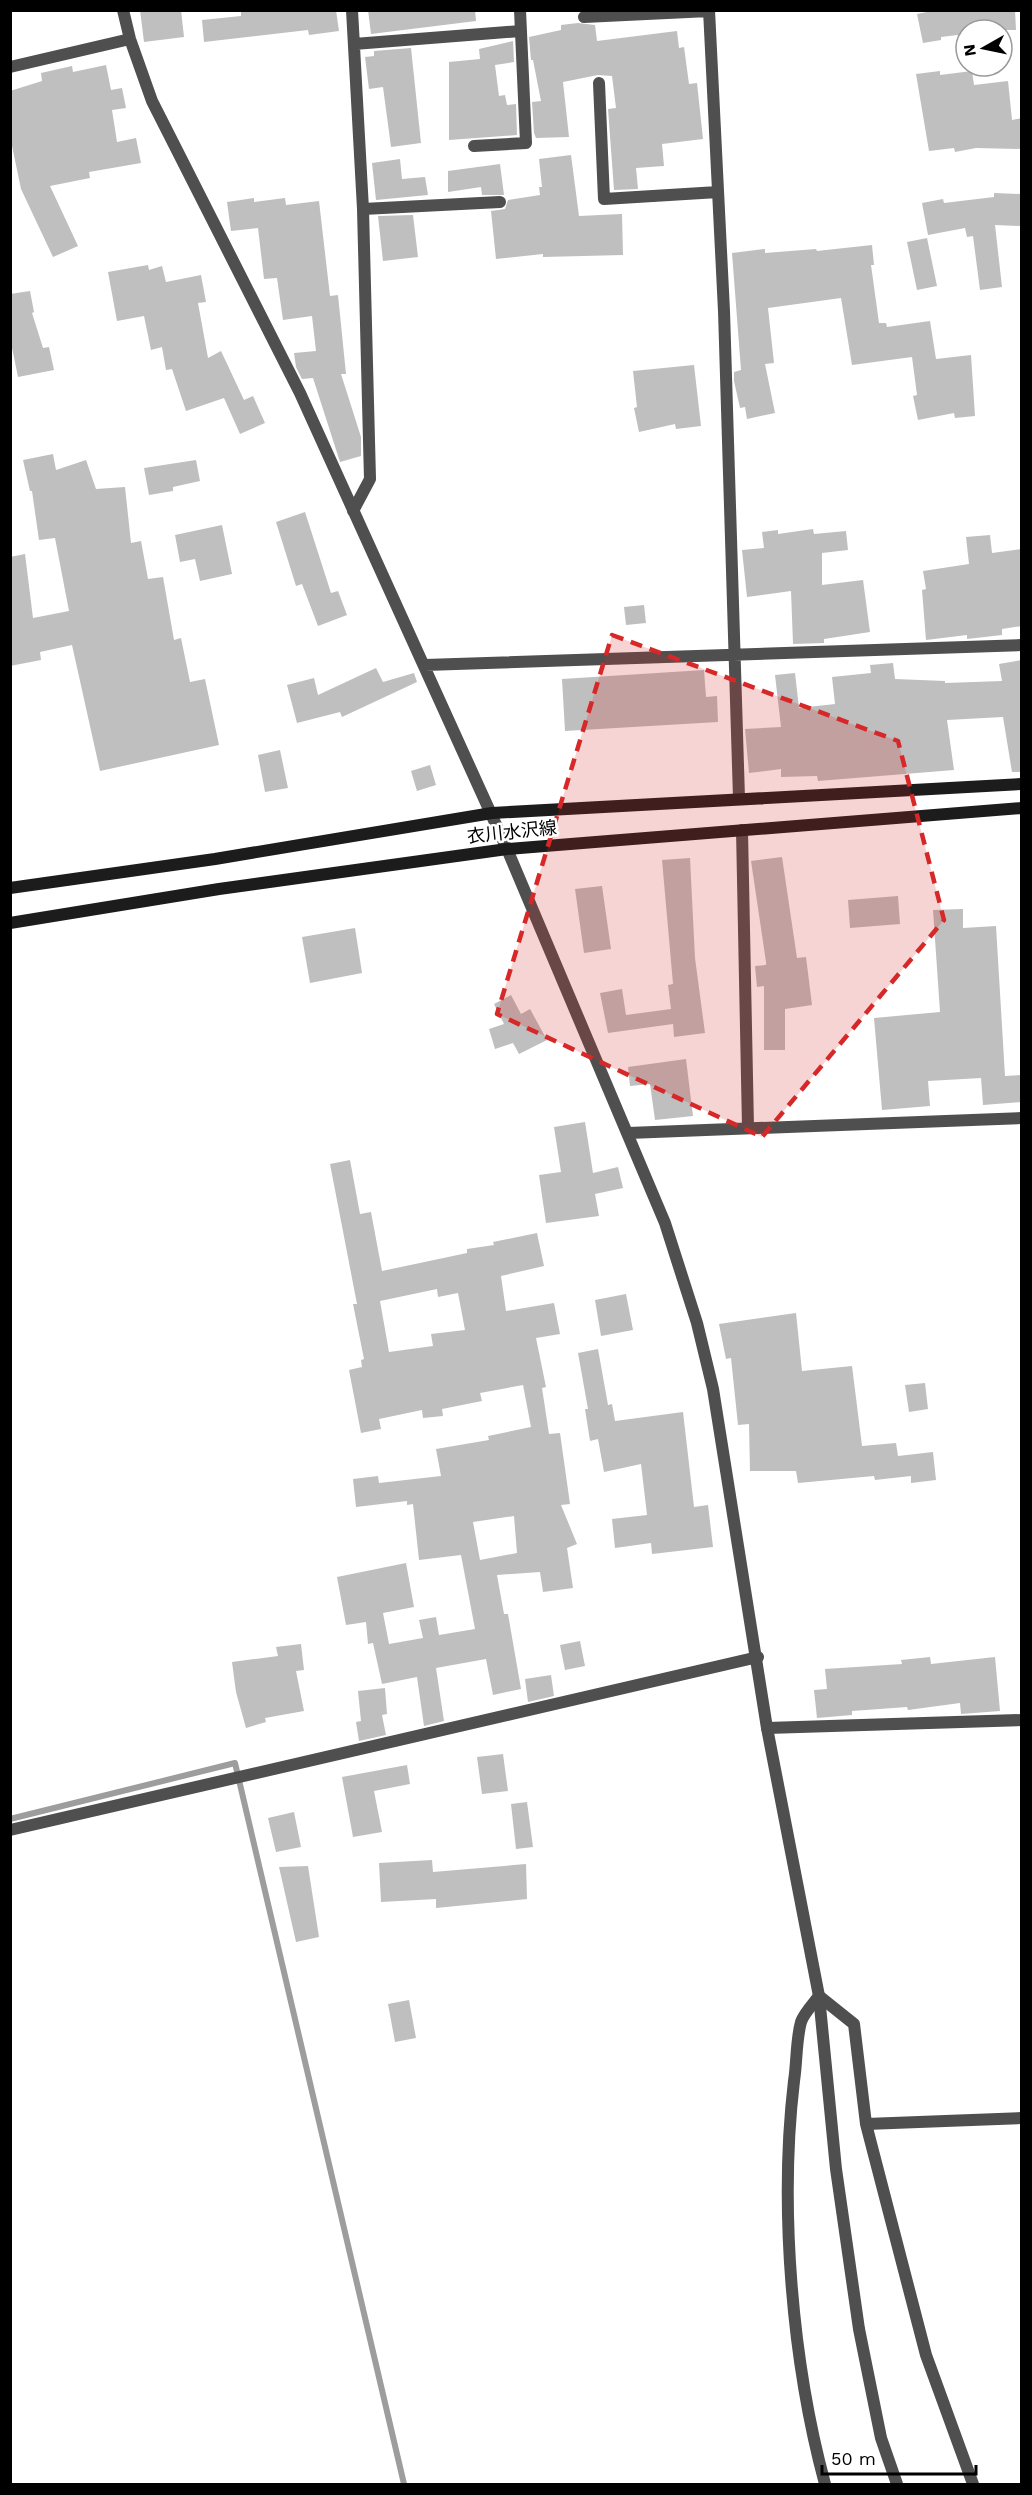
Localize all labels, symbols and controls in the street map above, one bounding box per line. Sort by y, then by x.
north arrow [954,18,1014,78]
text: N [959,43,980,58]
street label: 衣川水沢線 [466,816,558,847]
scale bar [822,2438,976,2476]
text: 50 m [831,2448,876,2469]

